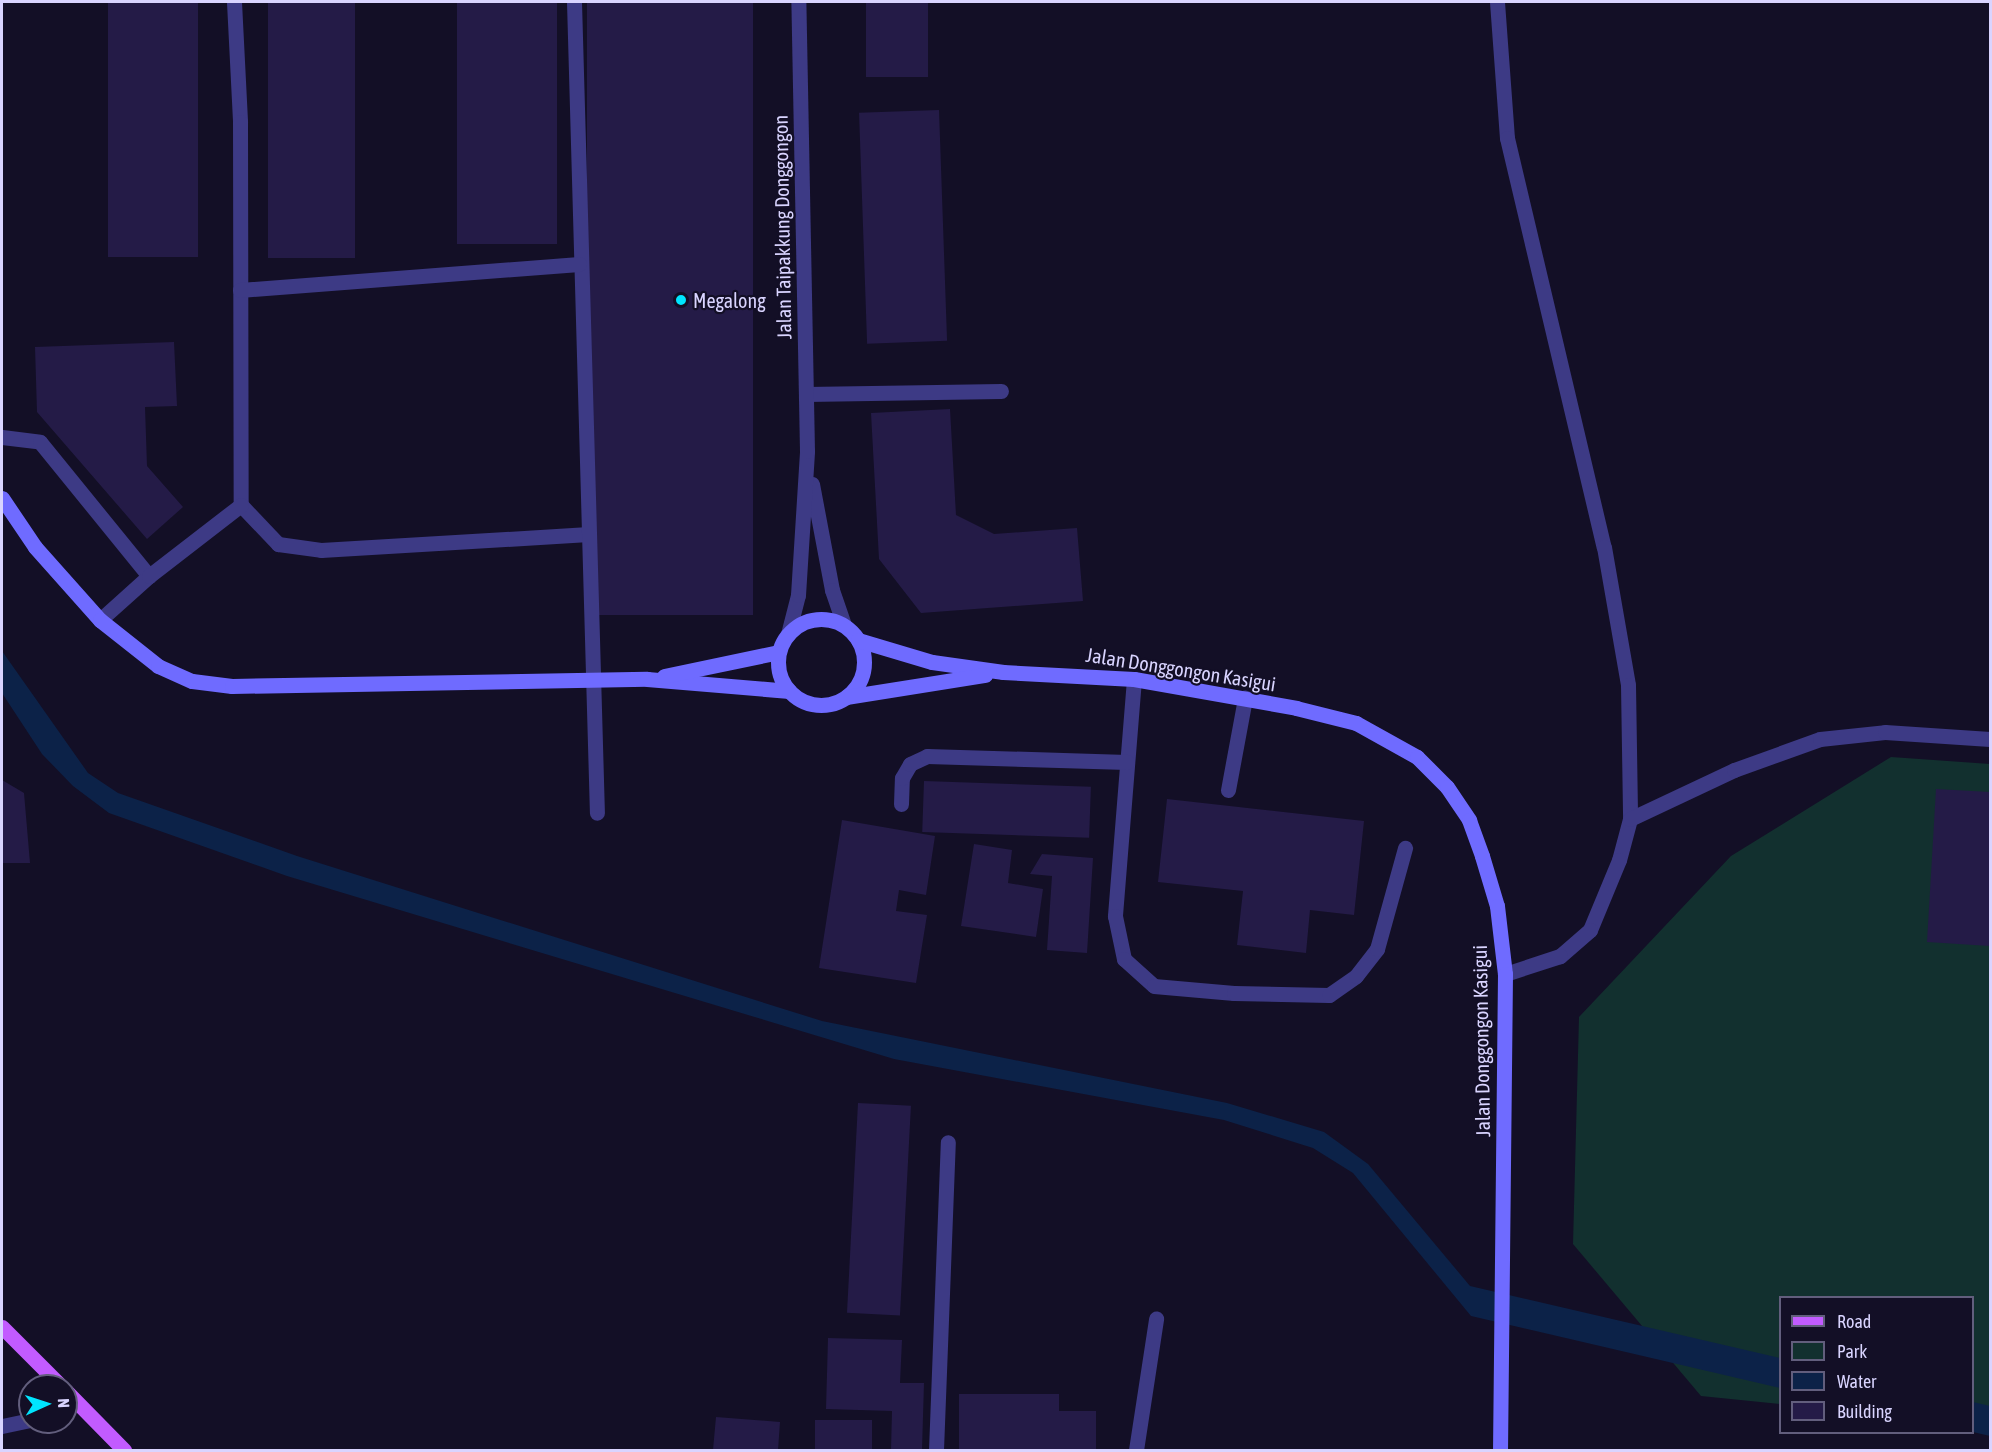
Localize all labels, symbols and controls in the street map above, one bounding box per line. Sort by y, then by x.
street label: Jalan Taipakkung Donggongon [768,115,796,339]
place label: Megalong [693,288,766,312]
marker: Megalong [674,293,688,307]
street label: Jalan Donggongon Kasigui [1084,642,1278,696]
street label: Jalan Donggongon Kasigui [1467,945,1495,1137]
legend [1779,1296,1974,1434]
text: Road [1837,1311,1871,1332]
text: Park [1837,1341,1867,1362]
text: Water [1837,1371,1876,1392]
north arrow [18,1374,78,1434]
text: N [55,1398,73,1408]
text: Building [1837,1401,1892,1422]

